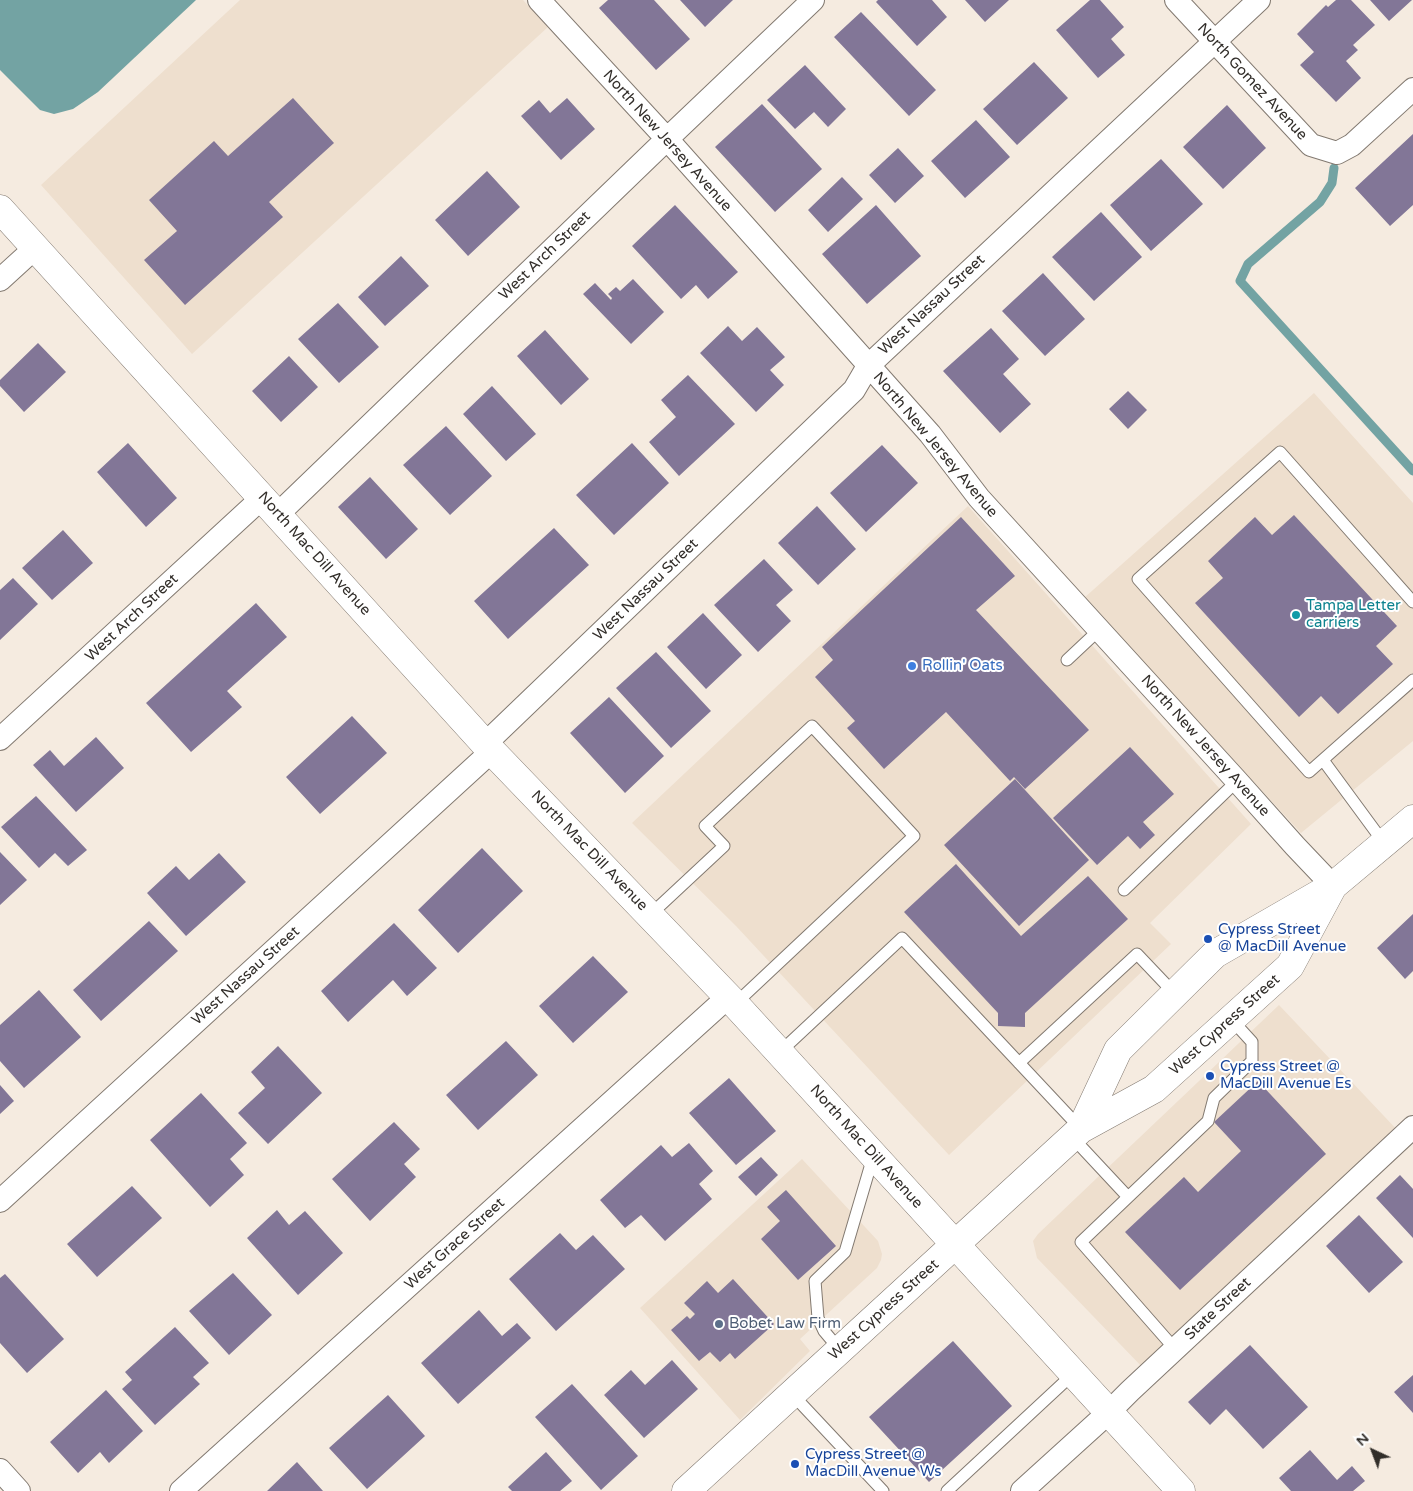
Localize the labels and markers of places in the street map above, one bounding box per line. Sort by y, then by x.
place label: Tampa Letter carriers [1306,597,1401,632]
marker: Tampa Letter carriers [1290,609,1302,621]
place label: Rollin' Oats [922,657,1003,675]
marker: Rollin' Oats [906,660,918,672]
place label: Cypress Street @ MacDill Avenue [1218,921,1346,956]
marker: Cypress Street @ MacDill Avenue [1202,933,1214,945]
place label: Cypress Street @ MacDill Avenue Es [1220,1058,1351,1093]
marker: Cypress Street @ MacDill Avenue Es [1204,1070,1216,1082]
place label: Bobet Law Firm [729,1315,841,1333]
marker: Bobet Law Firm [713,1318,725,1330]
place label: Cypress Street @ MacDill Avenue Ws [805,1446,941,1481]
marker: Cypress Street @ MacDill Avenue Ws [789,1458,801,1470]

